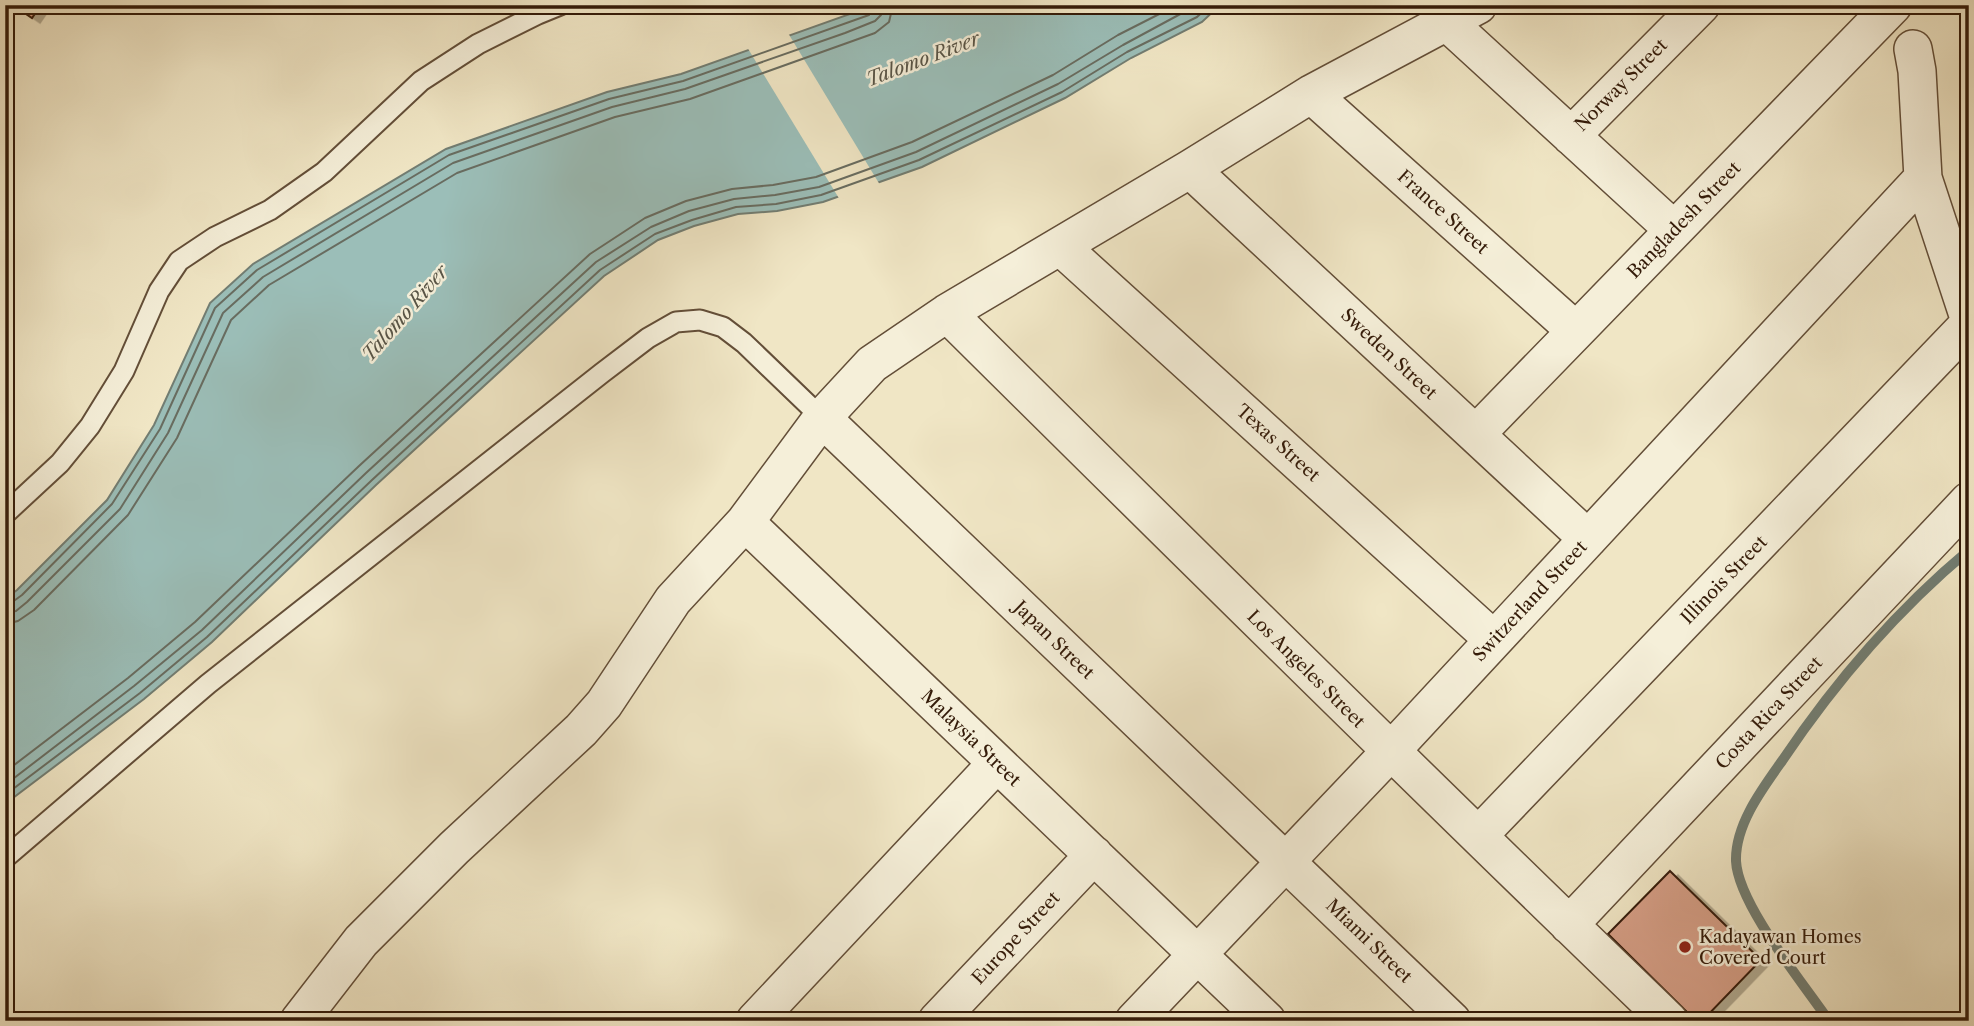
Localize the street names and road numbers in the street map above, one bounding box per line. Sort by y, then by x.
street label: Norway Street [1570,34,1672,136]
street label: Bangladesh Street [1623,157,1746,283]
street label: France Street [1393,165,1494,259]
street label: Sweden Street [1336,304,1442,404]
street label: Texas Street [1232,400,1325,487]
street label: Illinois Street [1676,531,1772,629]
street label: Switzerland Street [1468,536,1592,666]
street label: Japan Street [1007,594,1099,684]
street label: Los Angeles Street [1242,605,1370,733]
street label: Costa Rica Street [1711,652,1827,774]
street label: Malaysia Street [917,685,1026,792]
street label: Europe Street [967,887,1065,989]
street label: Miami Street [1321,894,1417,988]

